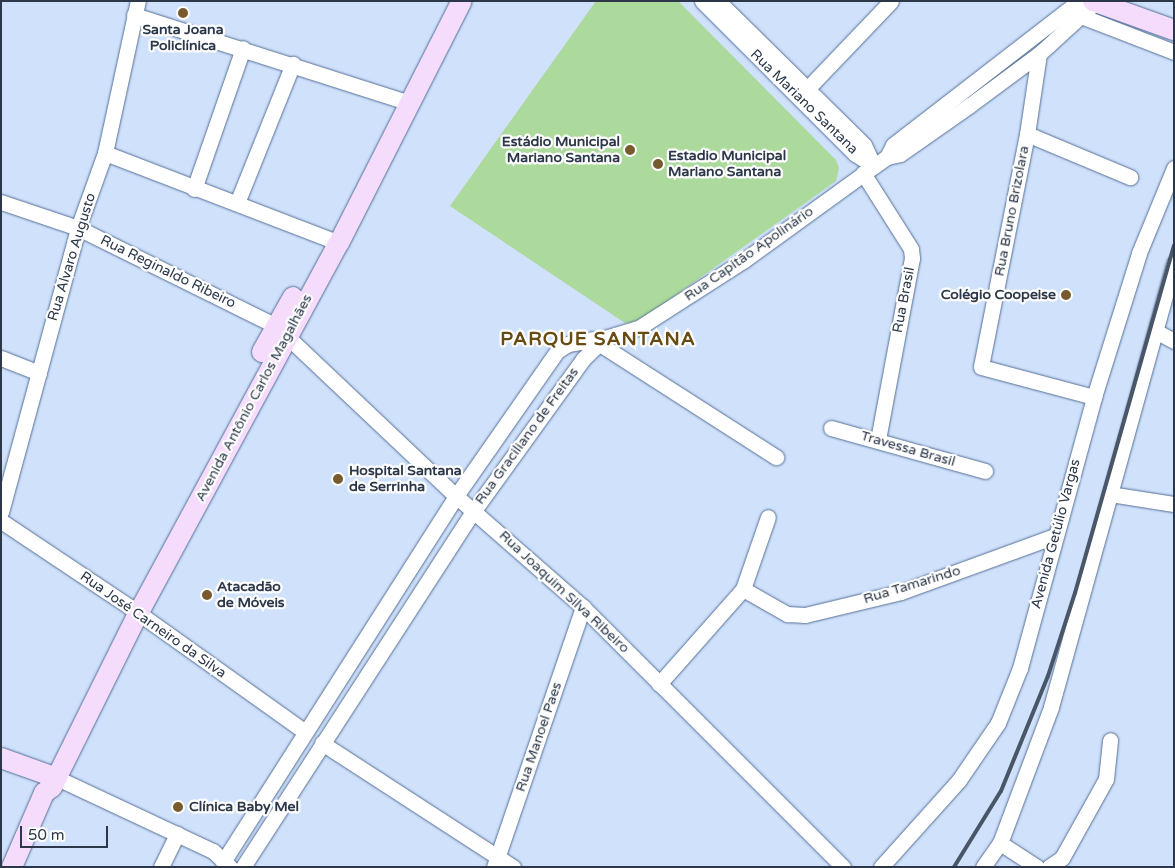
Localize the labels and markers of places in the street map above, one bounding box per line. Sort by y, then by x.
marker: Santa Joana Policlínica [176,6,190,20]
place label: Santa Joana Policlínica [142,22,224,54]
place label: Estádio Municipal Mariano Santana [502,134,620,166]
marker: Estádio Municipal Mariano Santana [624,144,636,156]
place label: Estadio Municipal Mariano Santana [668,148,786,180]
marker: Estadio Municipal Mariano Santana [652,158,664,170]
place label: Colégio Coopeise [941,287,1056,303]
marker: Colégio Coopeise [1060,289,1072,301]
place label: Hospital Santana de Serrinha [349,463,462,496]
marker: Hospital Santana de Serrinha [331,472,345,486]
place label: Atacadão de Móveis [217,579,285,612]
marker: Atacadão de Móveis [201,589,213,601]
place label: Clínica Baby Mel [189,799,299,815]
marker: Clínica Baby Mel [171,800,185,814]

